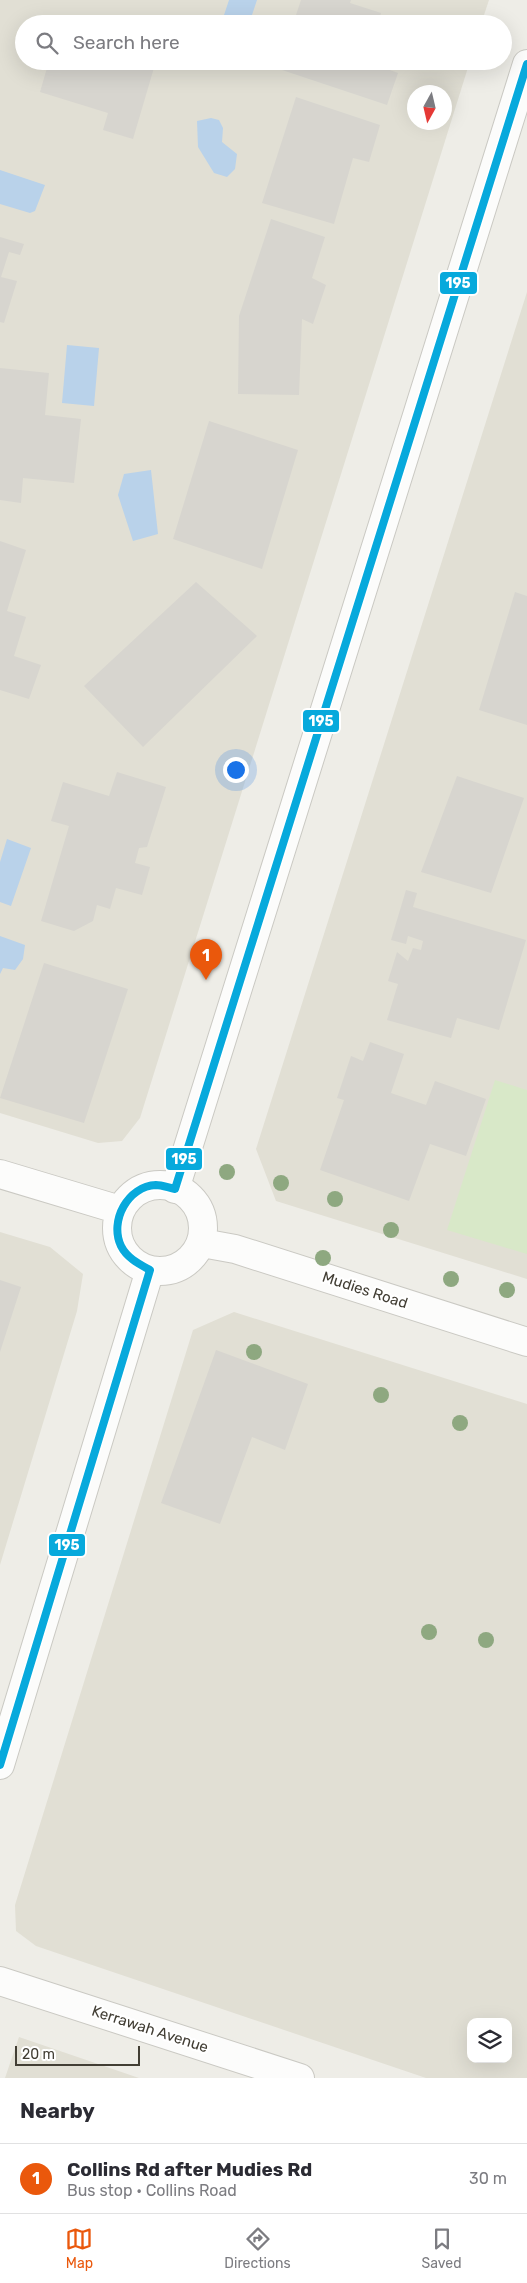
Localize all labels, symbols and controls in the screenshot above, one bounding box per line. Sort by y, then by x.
search box [15,15,512,70]
icon: search [33,29,61,57]
text: Search here [73,31,180,54]
north arrow [407,85,452,130]
line badge: 195 [439,271,478,295]
text: 195 [446,275,470,292]
line badge: 195 [302,709,340,733]
text: 195 [309,713,333,730]
your location [223,757,249,783]
pin: 1 [190,939,222,980]
line badge: 195 [165,1147,203,1171]
text: 195 [172,1151,196,1168]
street label: Mudies Road [320,1268,410,1312]
line badge: 195 [48,1533,86,1557]
text: 195 [55,1537,79,1554]
street label: Kerrawah Avenue [89,2002,211,2056]
map controls [467,2018,512,2063]
button: layers [467,2018,512,2063]
scale bar [15,2043,140,2066]
text: 20 m [22,2046,55,2063]
text: Nearby [20,2098,95,2123]
text: Collins Rd after Mudies Rd [67,2158,312,2181]
text: 1 [32,2169,40,2188]
text: 30 m [469,2169,507,2188]
text: Bus stop · Collins Road [67,2181,237,2200]
tab: Map [65,2225,93,2272]
tab: Directions [224,2225,291,2272]
tab: Saved [422,2225,462,2272]

